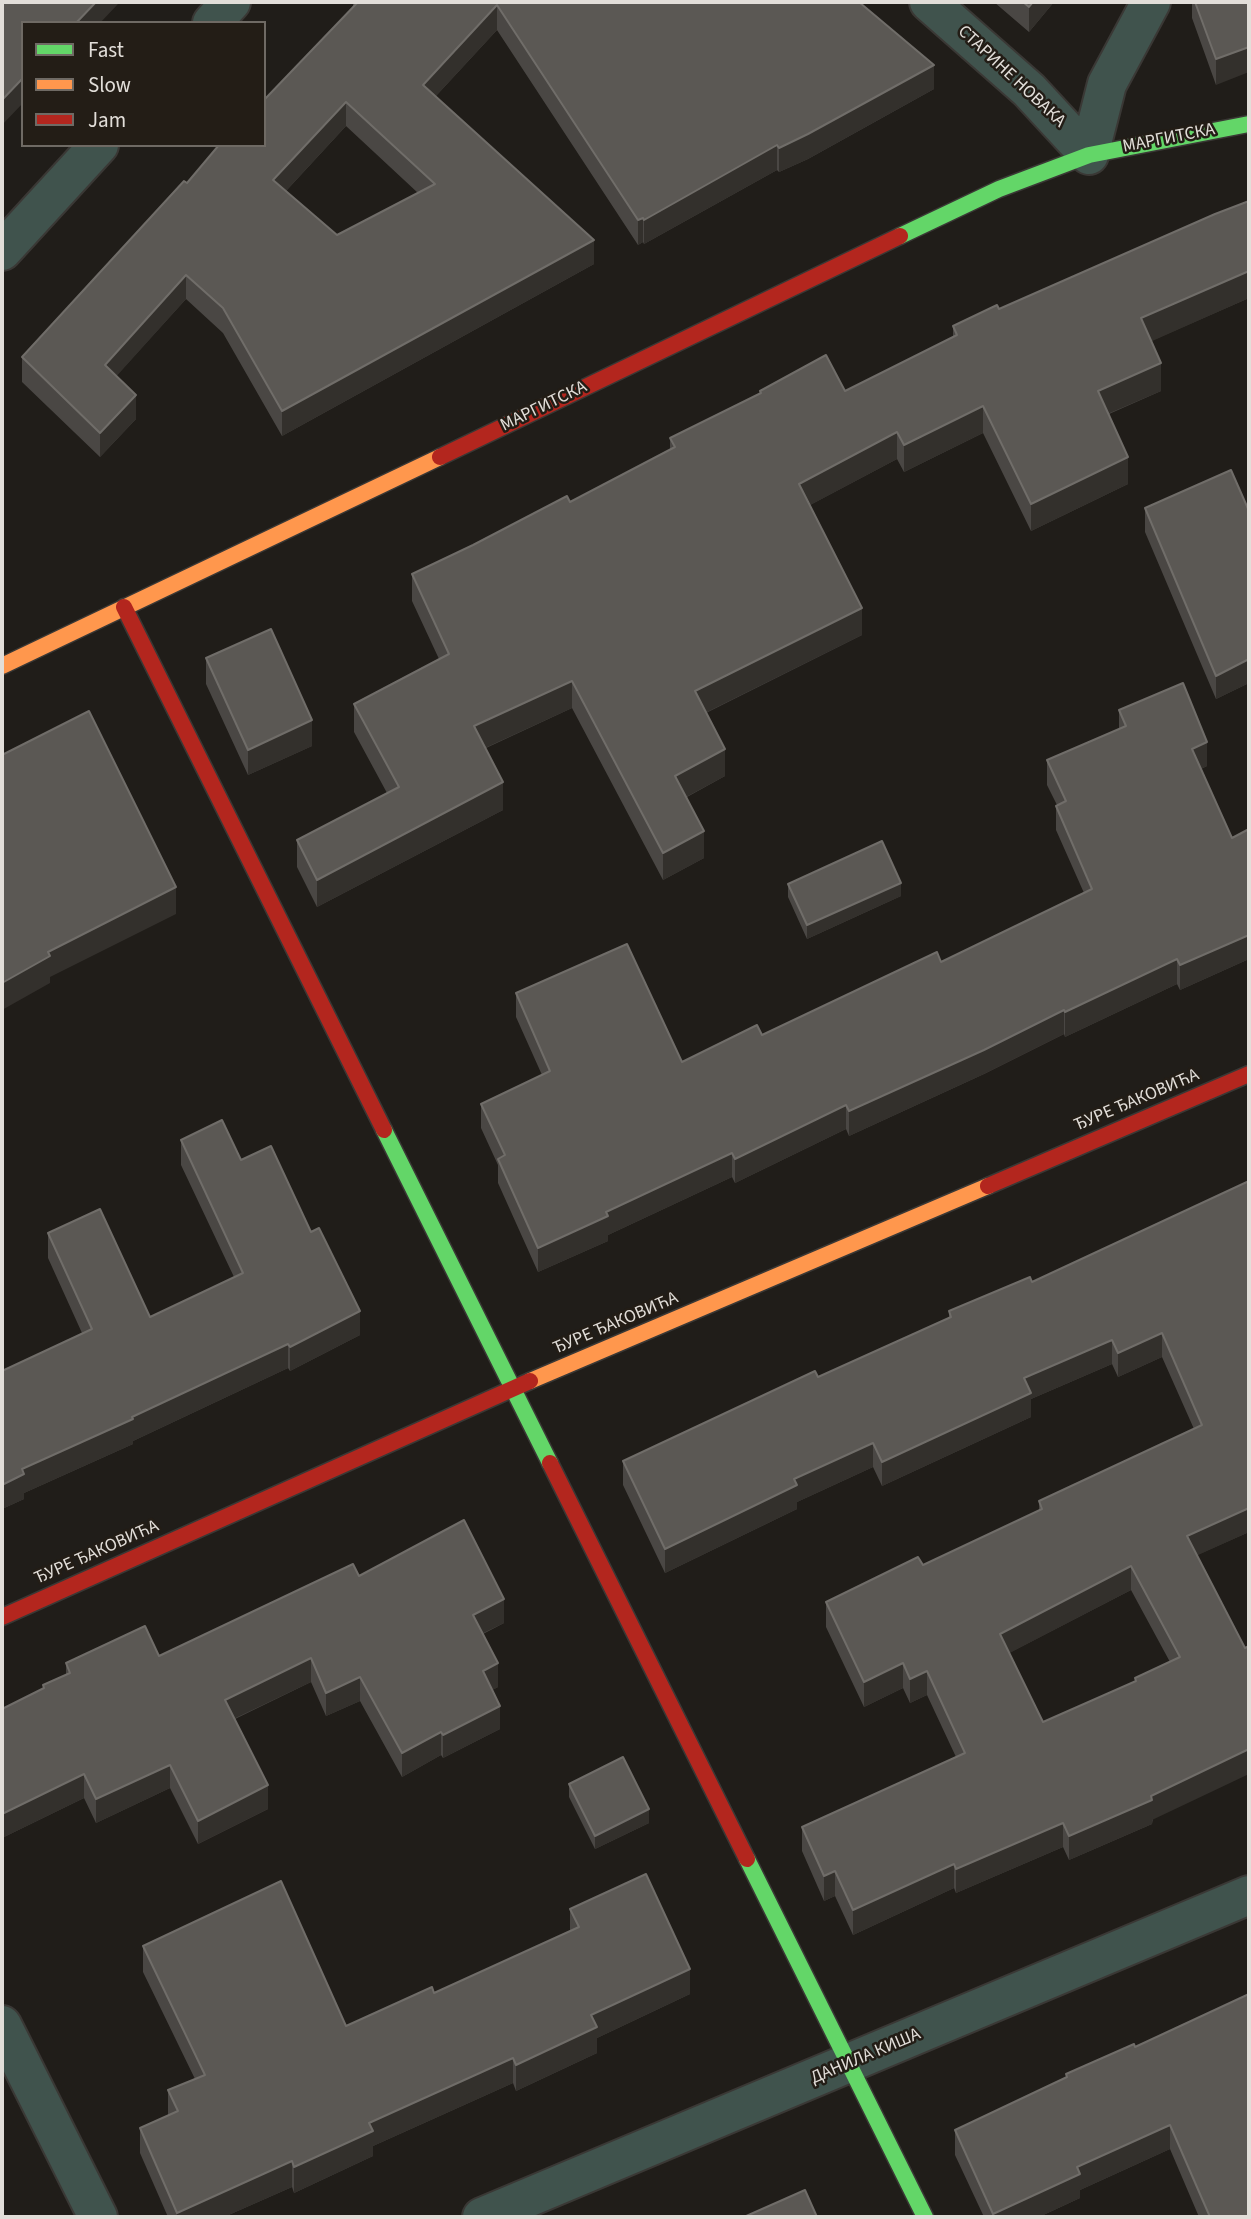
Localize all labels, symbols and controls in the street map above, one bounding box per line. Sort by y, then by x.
legend [21,21,266,147]
street label: СТАРИНЕ НОВАКА [953,21,1069,133]
text: Fast [88,35,124,65]
text: Slow [88,70,131,100]
text: Jam [88,105,126,135]
street label: МАРГИТСКА [1121,119,1217,159]
street label: МАРГИТСКА [497,377,591,437]
street label: ЂУРЕ ЂАКОВИЋА [1071,1065,1203,1137]
street label: ЂУРЕ ЂАКОВИЋА [550,1288,682,1360]
street label: ЂУРЕ ЂАКОВИЋА [32,1516,162,1590]
street label: ДАНИЛА КИША [808,2024,924,2090]

